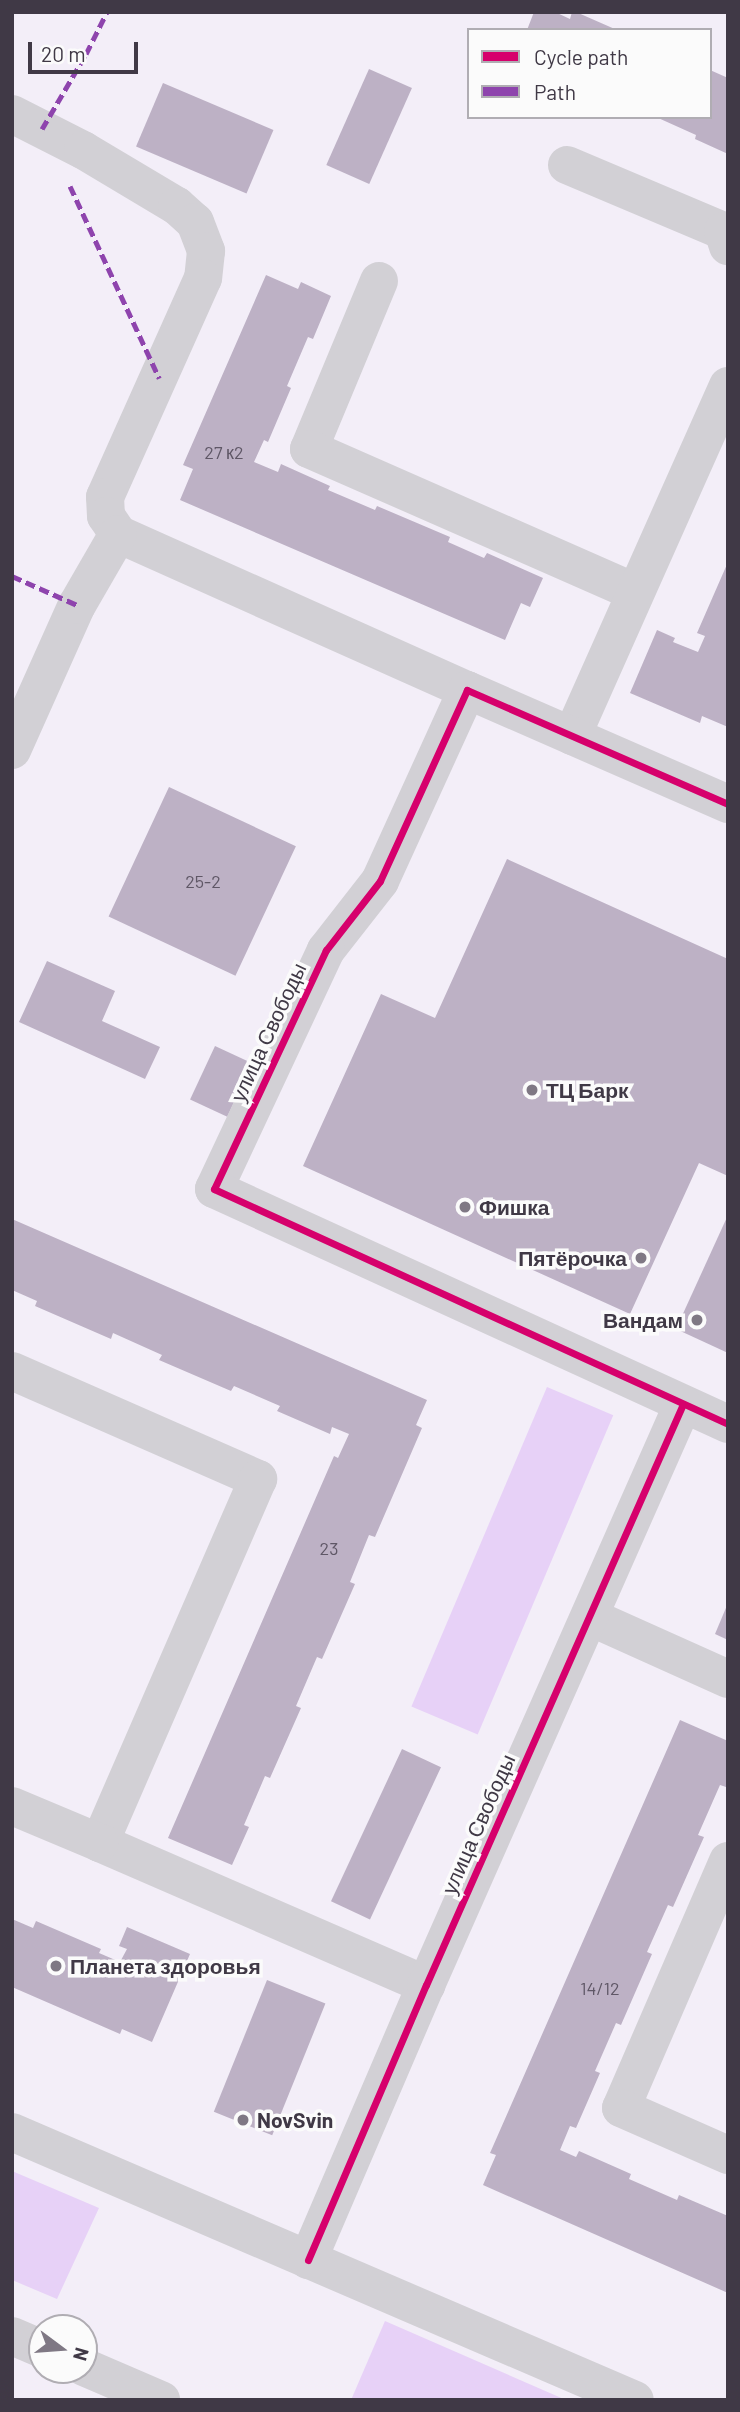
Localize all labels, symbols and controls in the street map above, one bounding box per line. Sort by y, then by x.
scale bar [32,28,142,72]
legend [467,28,712,119]
text: 20 m [41,41,86,66]
text: Cycle path [534,44,628,69]
text: Path [534,79,576,104]
house number: 27 к2 [204,441,244,463]
house number: 25-2 [185,870,221,892]
street label: улица Свободы [225,959,311,1105]
place label: ТЦ Барк [546,1077,628,1103]
marker: ТЦ Барк [524,1082,540,1098]
place label: Фишка [479,1194,550,1220]
marker: Фишка [457,1199,473,1215]
place label: Пятёрочка [518,1245,627,1271]
marker: Пятёрочка [633,1250,649,1266]
place label: Вандам [603,1307,683,1333]
marker: Вандам [689,1312,705,1328]
house number: 23 [320,1537,338,1559]
street label: улица Свободы [436,1750,520,1898]
place label: Планета здоровья [70,1953,261,1979]
marker: Планета здоровья [48,1958,64,1974]
house number: 14/12 [580,1977,620,1999]
place label: NovSvin [257,2107,333,2133]
marker: NovSvin [235,2112,251,2128]
north arrow [28,2314,98,2384]
text: N [69,2345,95,2364]

